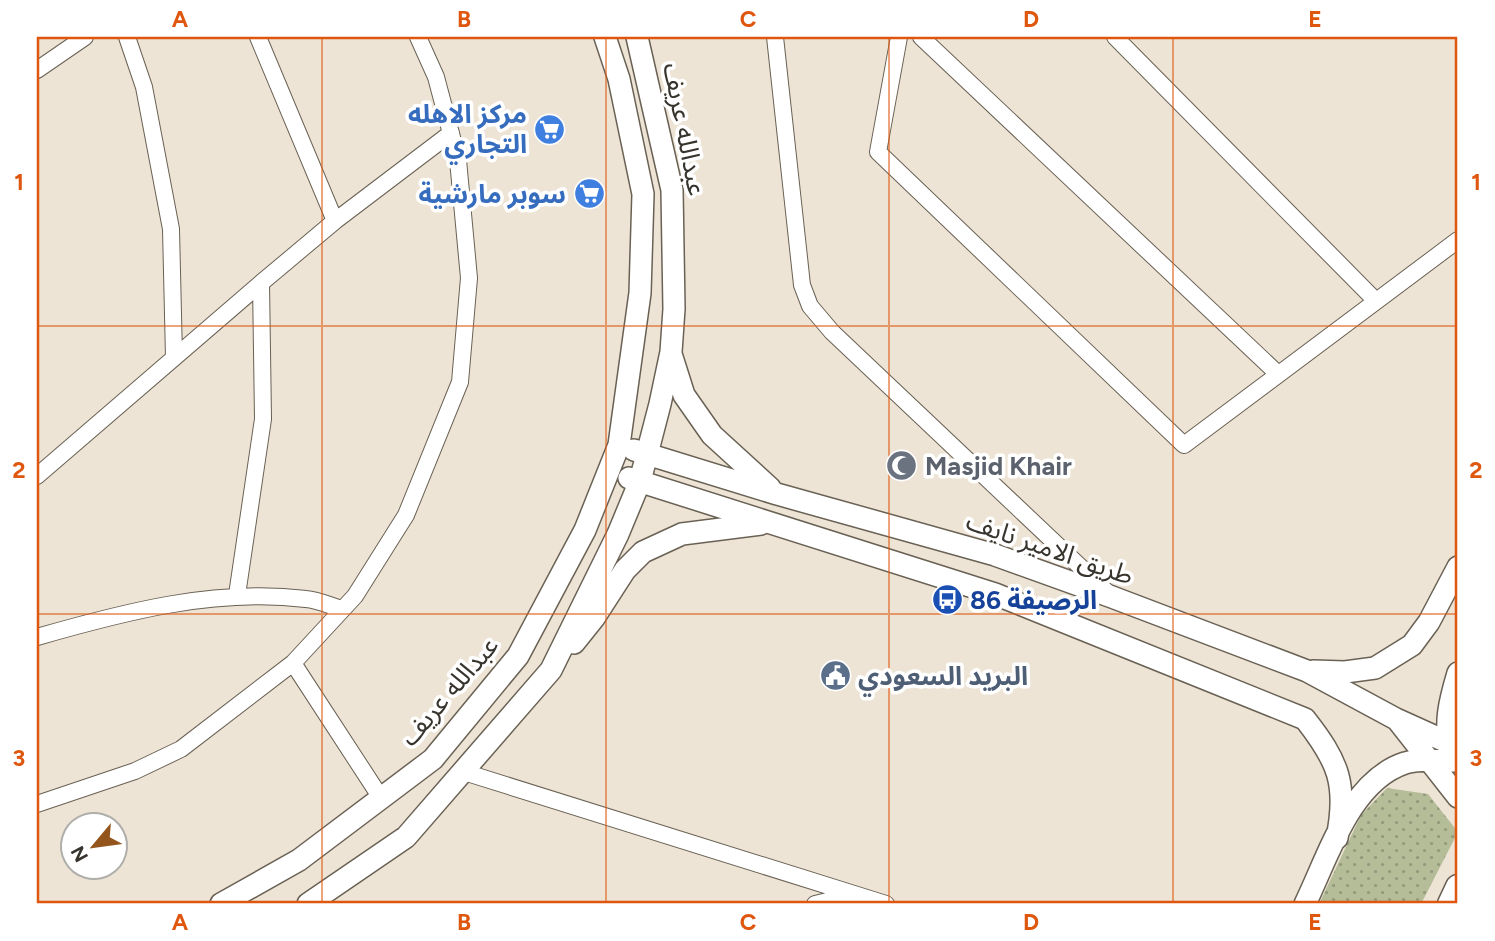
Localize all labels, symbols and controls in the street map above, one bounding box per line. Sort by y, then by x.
text: A [172,5,189,33]
text: B [457,5,471,33]
text: C [740,5,757,33]
text: D [1023,5,1039,33]
text: E [1308,5,1322,33]
street label: عبدالله عريف [656,60,714,198]
place label: مركز الاهله التجاري [408,98,527,165]
supermarket icon: مركز الاهله التجاري [533,112,567,146]
text: 1 [14,168,24,196]
text: 1 [1471,168,1481,196]
supermarket icon: سوبر مارشية [572,177,606,211]
place label: سوبر مارشية [419,178,566,210]
mosque icon: Masjid Khair [885,449,919,483]
place label: Masjid Khair [925,450,1072,482]
text: 2 [12,456,26,484]
text: 2 [1469,456,1483,484]
street label: طريق الامير نايف [962,504,1138,592]
bus stop icon: الرصيفة 86 [930,583,964,617]
place label: الرصيفة 86 [970,584,1097,616]
street label: عبدالله عريف [393,630,505,752]
public building icon: البريد السعودي [818,659,852,693]
place label: البريد السعودي [858,660,1028,697]
text: 3 [13,744,25,772]
text: 3 [1470,744,1482,772]
north arrow [60,811,130,881]
text: N [66,842,93,866]
text: A [172,908,189,936]
text: B [457,908,471,936]
text: C [740,908,757,936]
text: D [1023,908,1039,936]
text: E [1308,908,1322,936]

